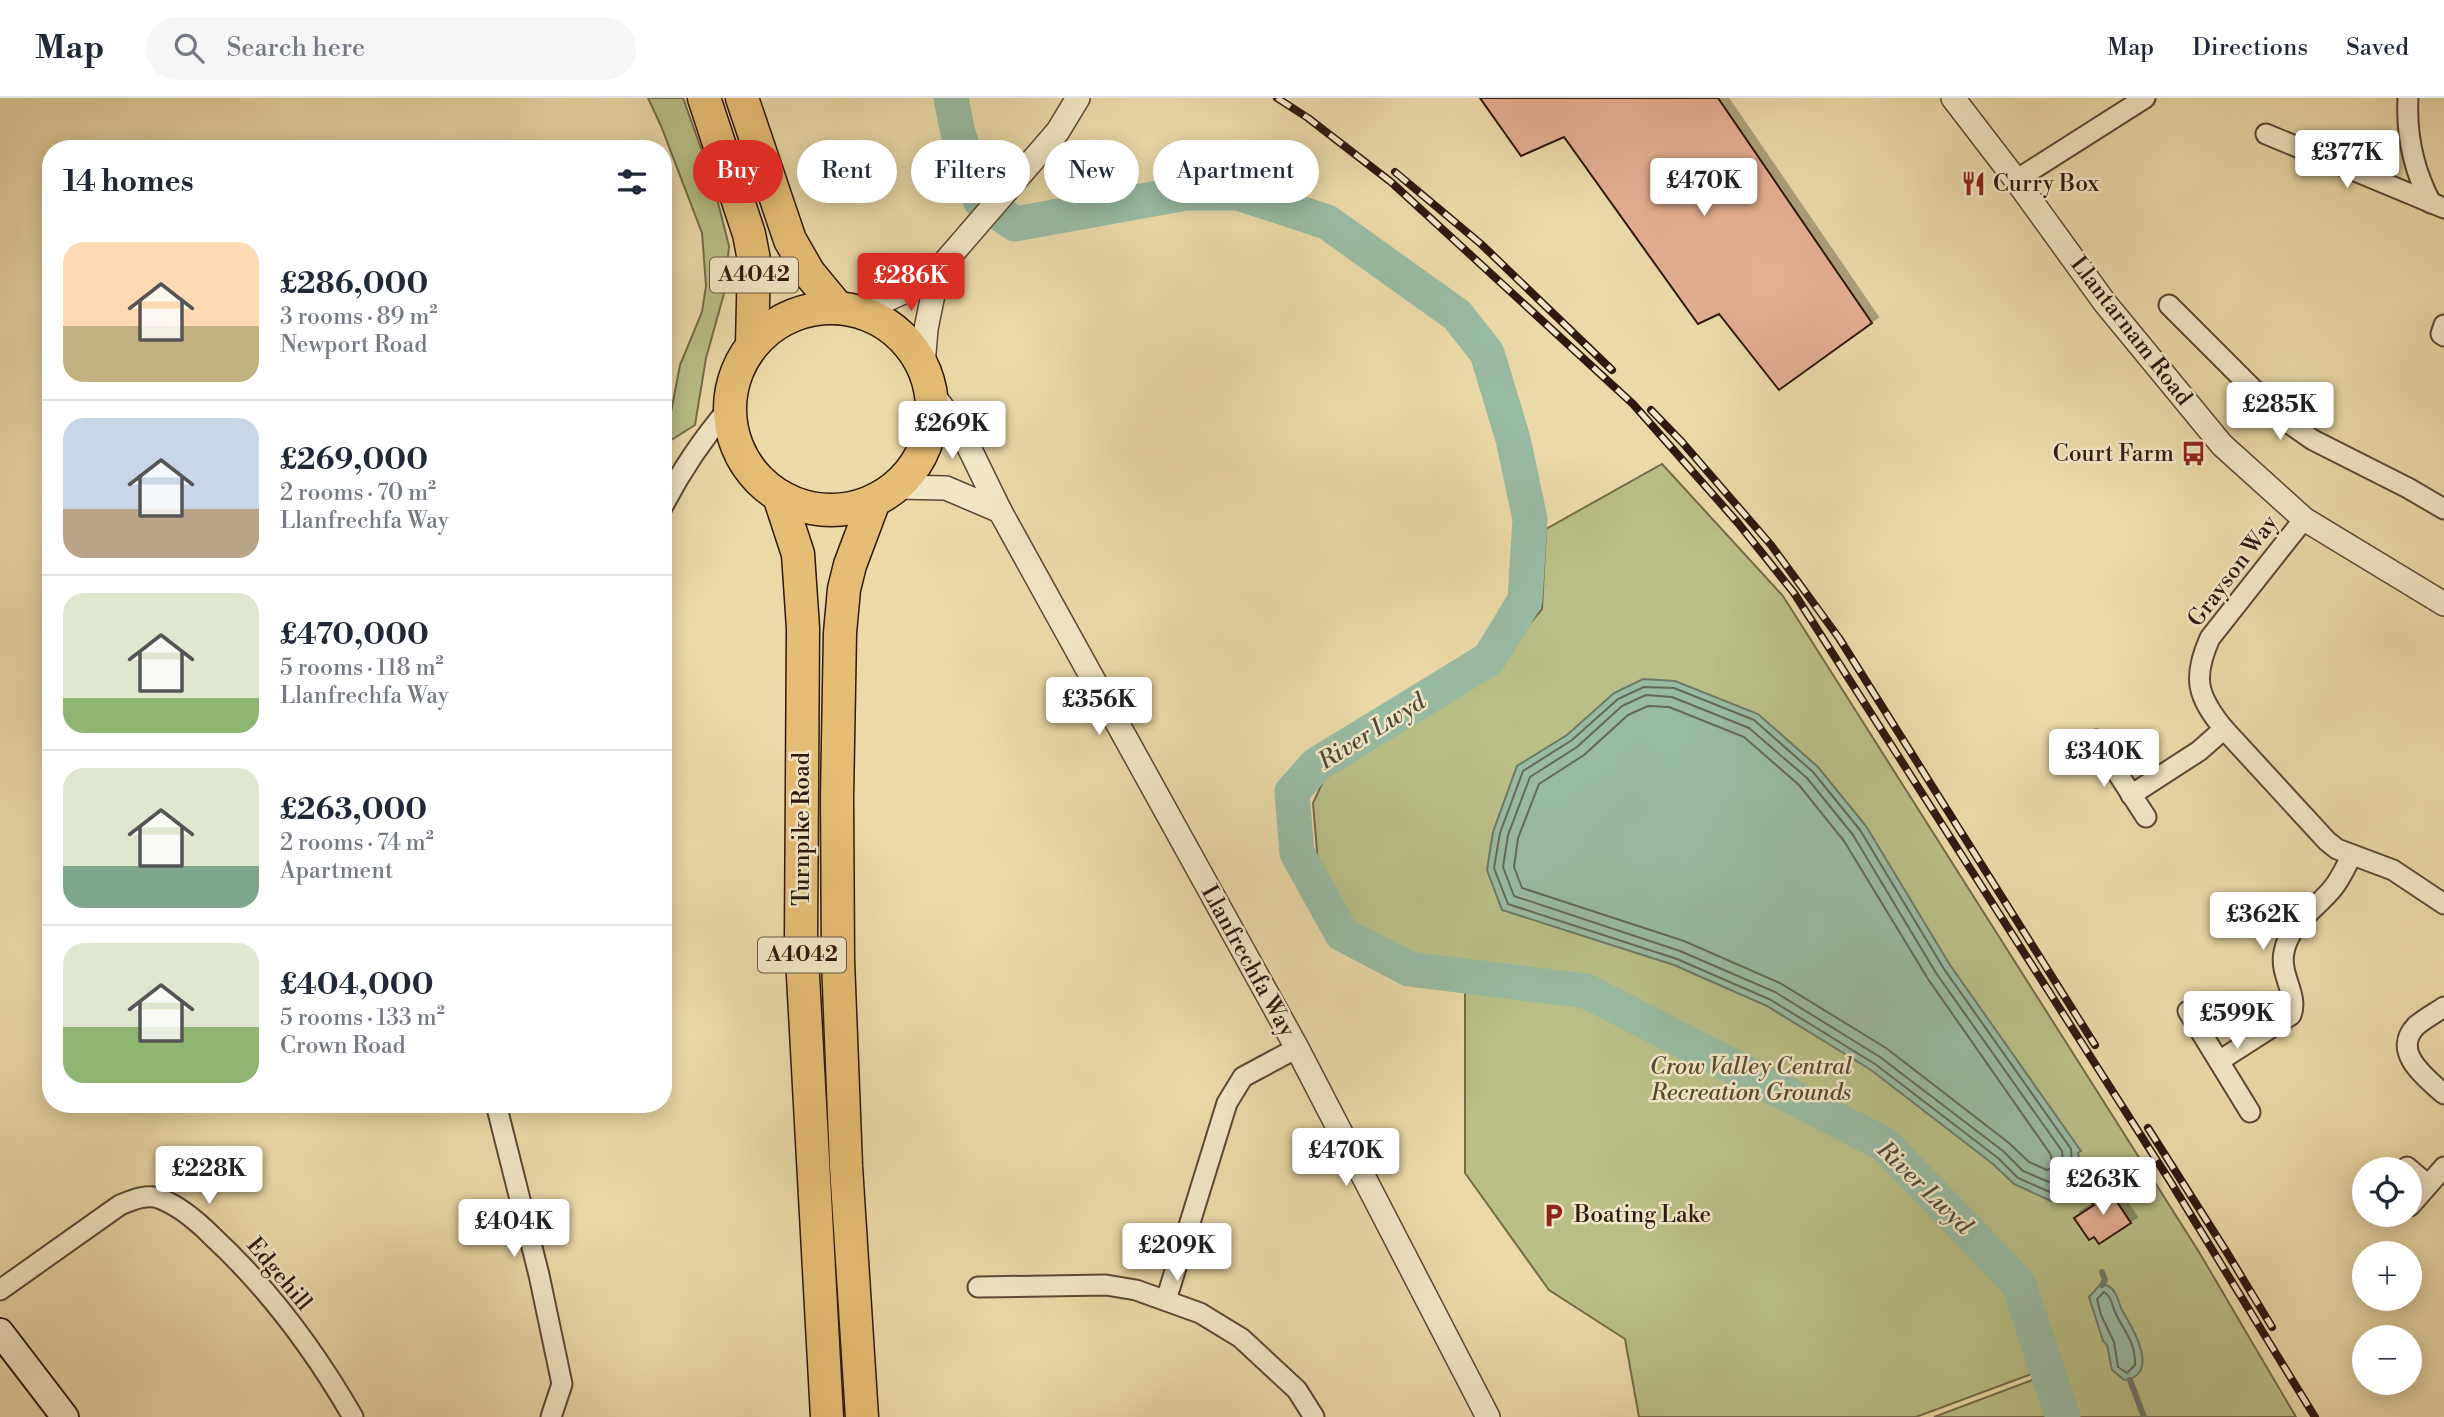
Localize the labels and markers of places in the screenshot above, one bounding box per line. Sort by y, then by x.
pin: £377K [2298,130,2396,190]
pin: £470K [1655,158,1753,218]
restaurant icon: Curry Box [1959,170,1987,198]
place label: Curry Box [1993,170,2100,198]
pin: £286K [862,254,960,313]
pin: £285K [2231,382,2329,442]
pin: £269K [903,402,1001,461]
place label: Court Farm [2053,440,2174,468]
bus stop icon: Court Farm [2180,440,2208,468]
pin: £356K [1050,678,1148,737]
pin: £340K [2055,730,2153,789]
pin: £362K [2214,892,2312,952]
pin: £599K [2188,992,2286,1051]
pin: £470K [1297,1128,1395,1188]
pin: £228K [160,1146,258,1206]
pin: £263K [2054,1158,2152,1217]
pin: £404K [465,1200,563,1259]
parking icon: Boating Lake [1540,1201,1568,1229]
place label: Boating Lake [1573,1201,1711,1229]
pin: £209K [1128,1224,1226,1283]

